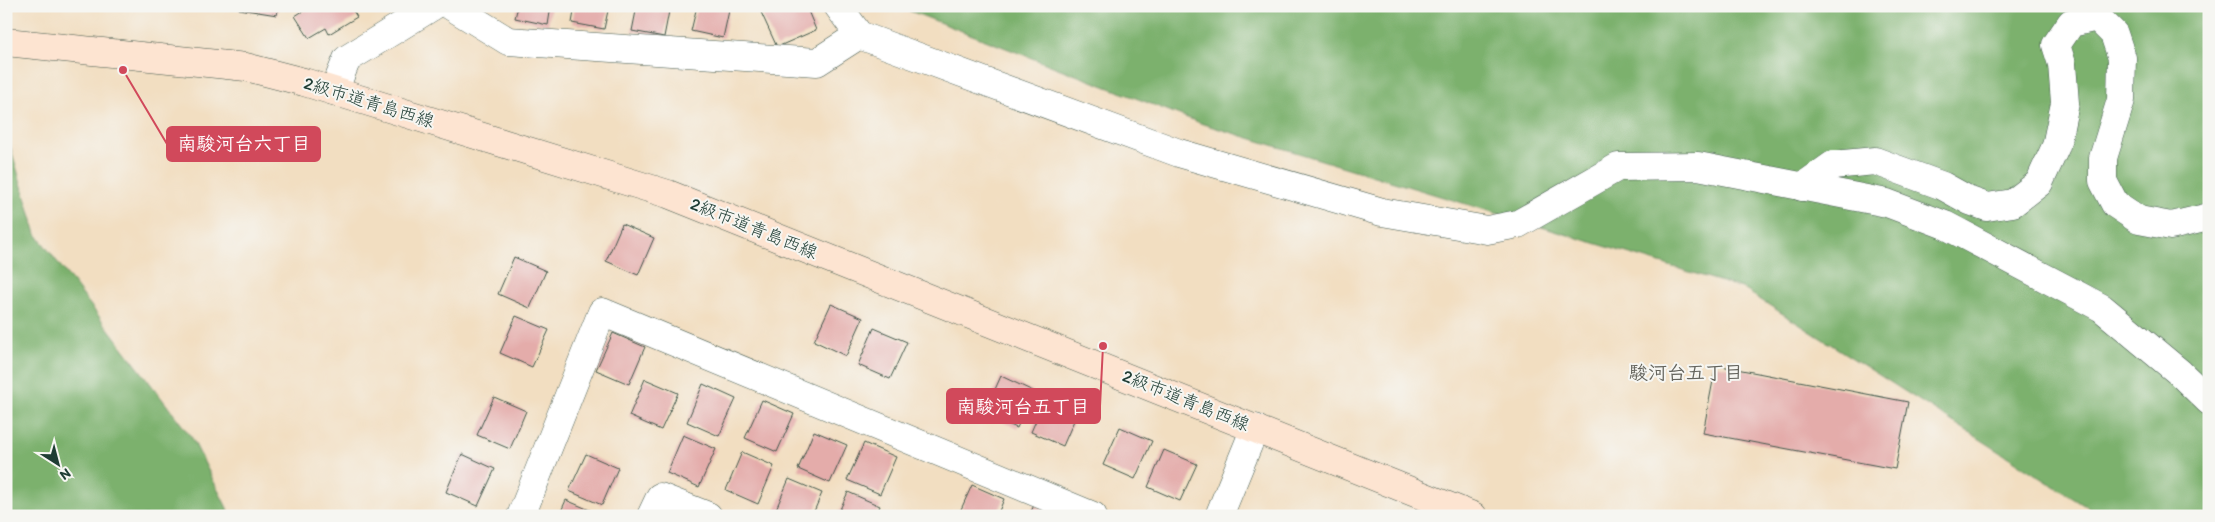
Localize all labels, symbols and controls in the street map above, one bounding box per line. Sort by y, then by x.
street label: 2級市道青島西線 [301,72,437,132]
callout: 南駿河台六丁目 [167,127,320,161]
text: 南駿河台六丁目 [177,132,311,155]
street label: 2級市道青島西線 [687,192,821,264]
district label: 駿河台五丁目 [1629,361,1743,384]
street label: 2級市道青島西線 [1119,364,1253,436]
callout: 南駿河台五丁目 [947,389,1100,423]
text: 南駿河台五丁目 [956,395,1090,418]
north arrow [32,440,82,490]
text: N [57,464,74,484]

